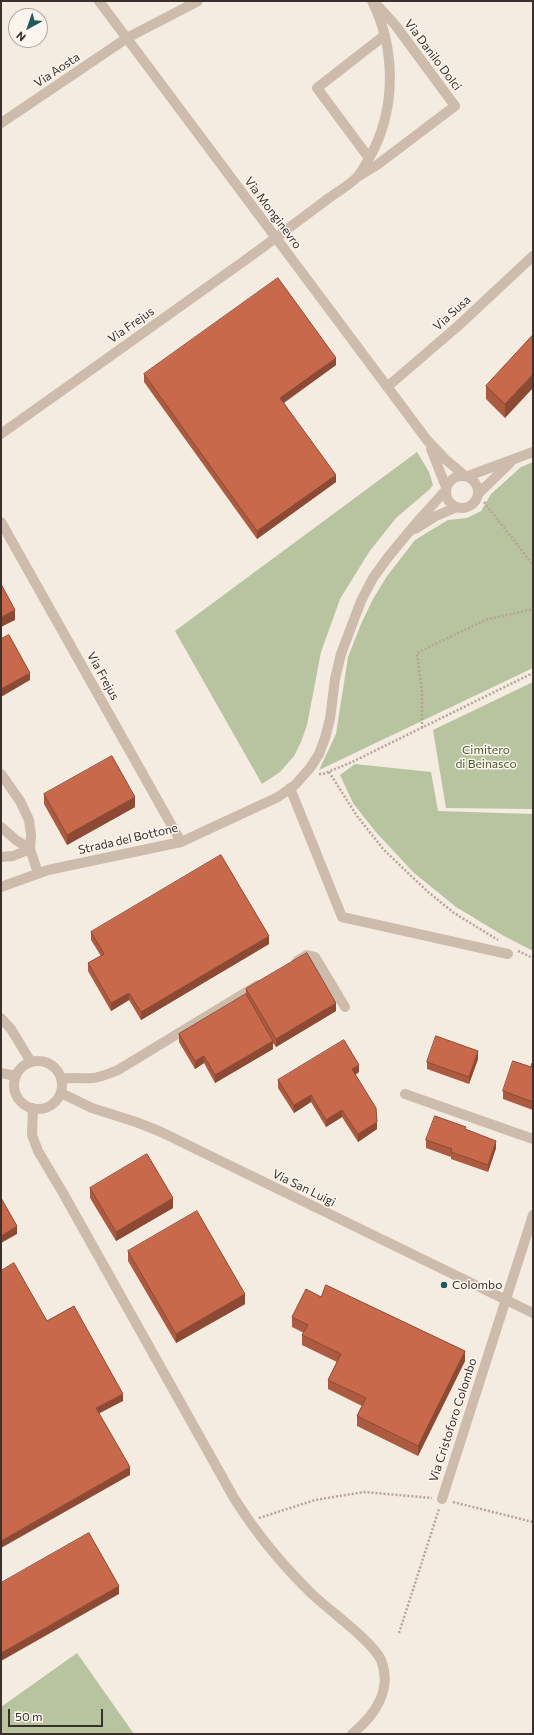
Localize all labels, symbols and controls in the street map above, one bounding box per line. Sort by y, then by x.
north arrow [8,8,48,48]
street label: Via Danilo Dolci [402,17,464,93]
text: N [13,29,28,44]
street label: Via Aosta [32,50,82,90]
street label: Via Monginevro [241,174,305,252]
street label: Via Susa [430,292,474,334]
street label: Via Frejus [105,304,157,346]
street label: Via Frejus [84,649,122,703]
park label: Cimitero di Beinasco [455,743,517,771]
street label: Strada del Bottone [77,821,179,857]
street label: Via San Luigi [270,1166,338,1210]
place label: Colombo [452,1278,502,1292]
marker: Colombo [439,1280,449,1290]
street label: Via Cristoforo Colombo [426,1356,480,1484]
scale bar [10,1701,105,1727]
text: 50 m [15,1709,43,1723]

